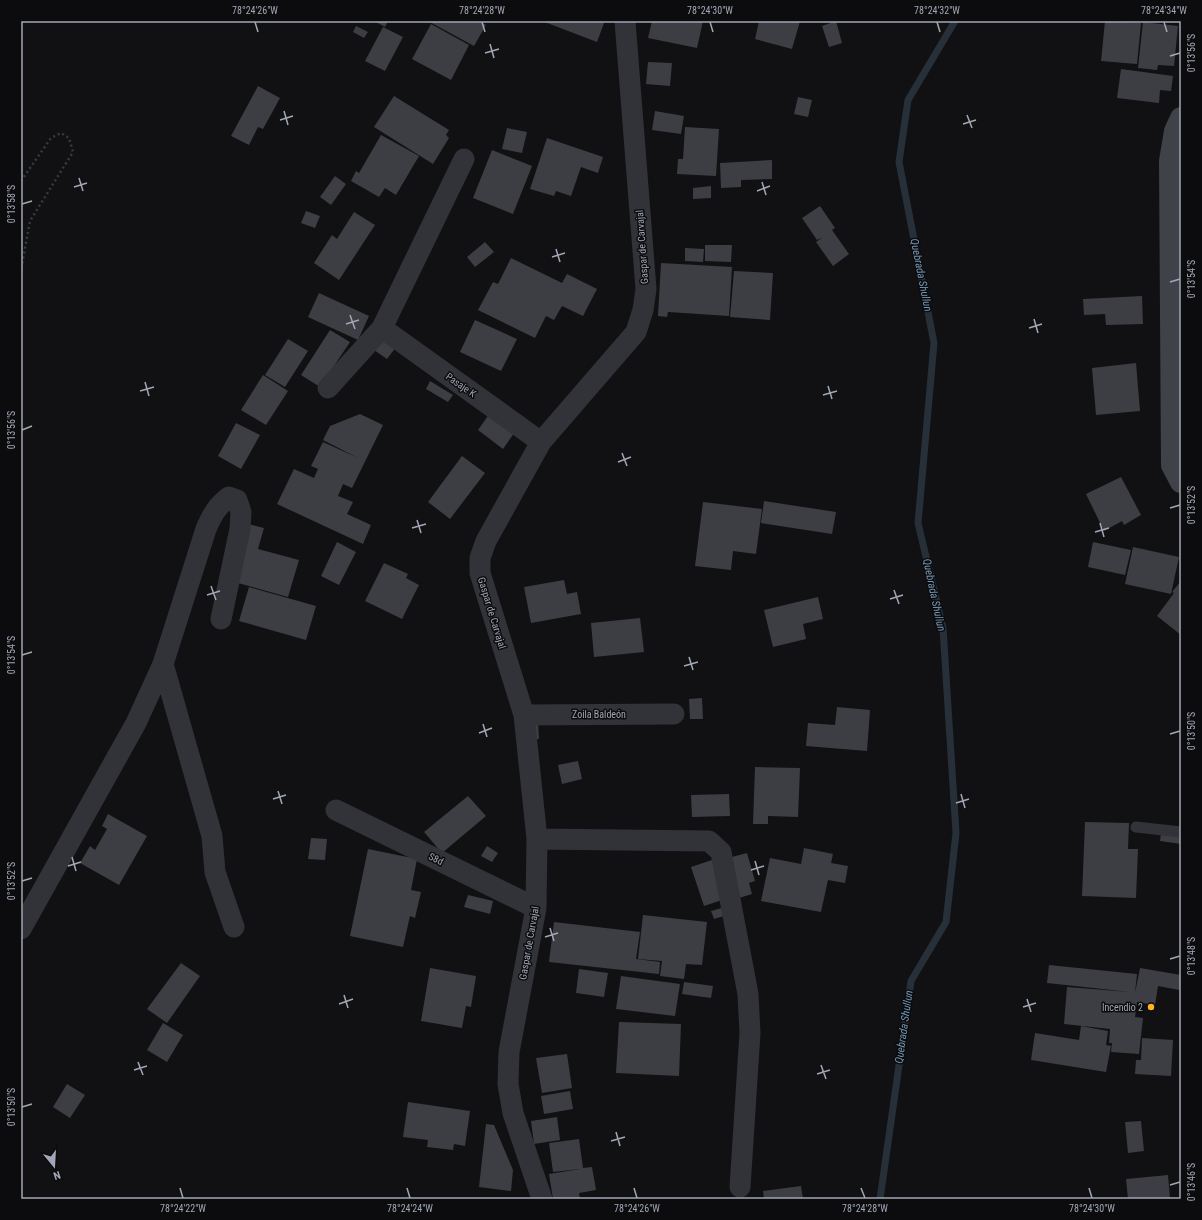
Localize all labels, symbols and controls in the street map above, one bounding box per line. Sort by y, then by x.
text: 78°24'26"W [232,5,278,16]
text: 78°24'28"W [459,5,505,16]
text: 78°24'30"W [687,5,733,16]
text: 78°24'32"W [914,5,960,16]
text: 78°24'34"W [1141,5,1187,16]
text: 0°13'56"S [1186,34,1197,72]
text: 0°13'58"S [6,185,17,223]
street label: Gaspar de Carvajal [634,210,650,284]
water label: Quebrada Shullun [908,237,934,313]
text: 0°13'54"S [1186,260,1197,298]
street label: Pasaje K [444,371,479,400]
text: 0°13'56"S [6,411,17,449]
text: 0°13'52"S [1186,486,1197,524]
water label: Quebrada Shullun [920,557,948,633]
street label: Gaspar de Carvajal [476,576,508,650]
text: 0°13'54"S [6,636,17,674]
street label: Zoila Baldeón [572,709,626,720]
text: 0°13'50"S [1186,712,1197,750]
street label: S8d [427,851,445,867]
text: 0°13'52"S [6,862,17,900]
street label: Gaspar de Carvajal [517,906,541,980]
text: 0°13'48"S [1186,937,1197,975]
water label: Quebrada Shullun [892,989,916,1065]
place label: Incendio 2 [1102,1002,1143,1013]
marker: Incendio 2 [1146,1002,1156,1012]
text: 0°13'50"S [6,1088,17,1126]
north arrow [34,1146,74,1186]
text: 0°13'46"S [1186,1163,1197,1201]
text: N [51,1168,62,1182]
text: 78°24'22"W [160,1203,206,1214]
text: 78°24'24"W [387,1203,433,1214]
text: 78°24'26"W [614,1203,660,1214]
text: 78°24'28"W [842,1203,888,1214]
text: 78°24'30"W [1069,1203,1115,1214]

